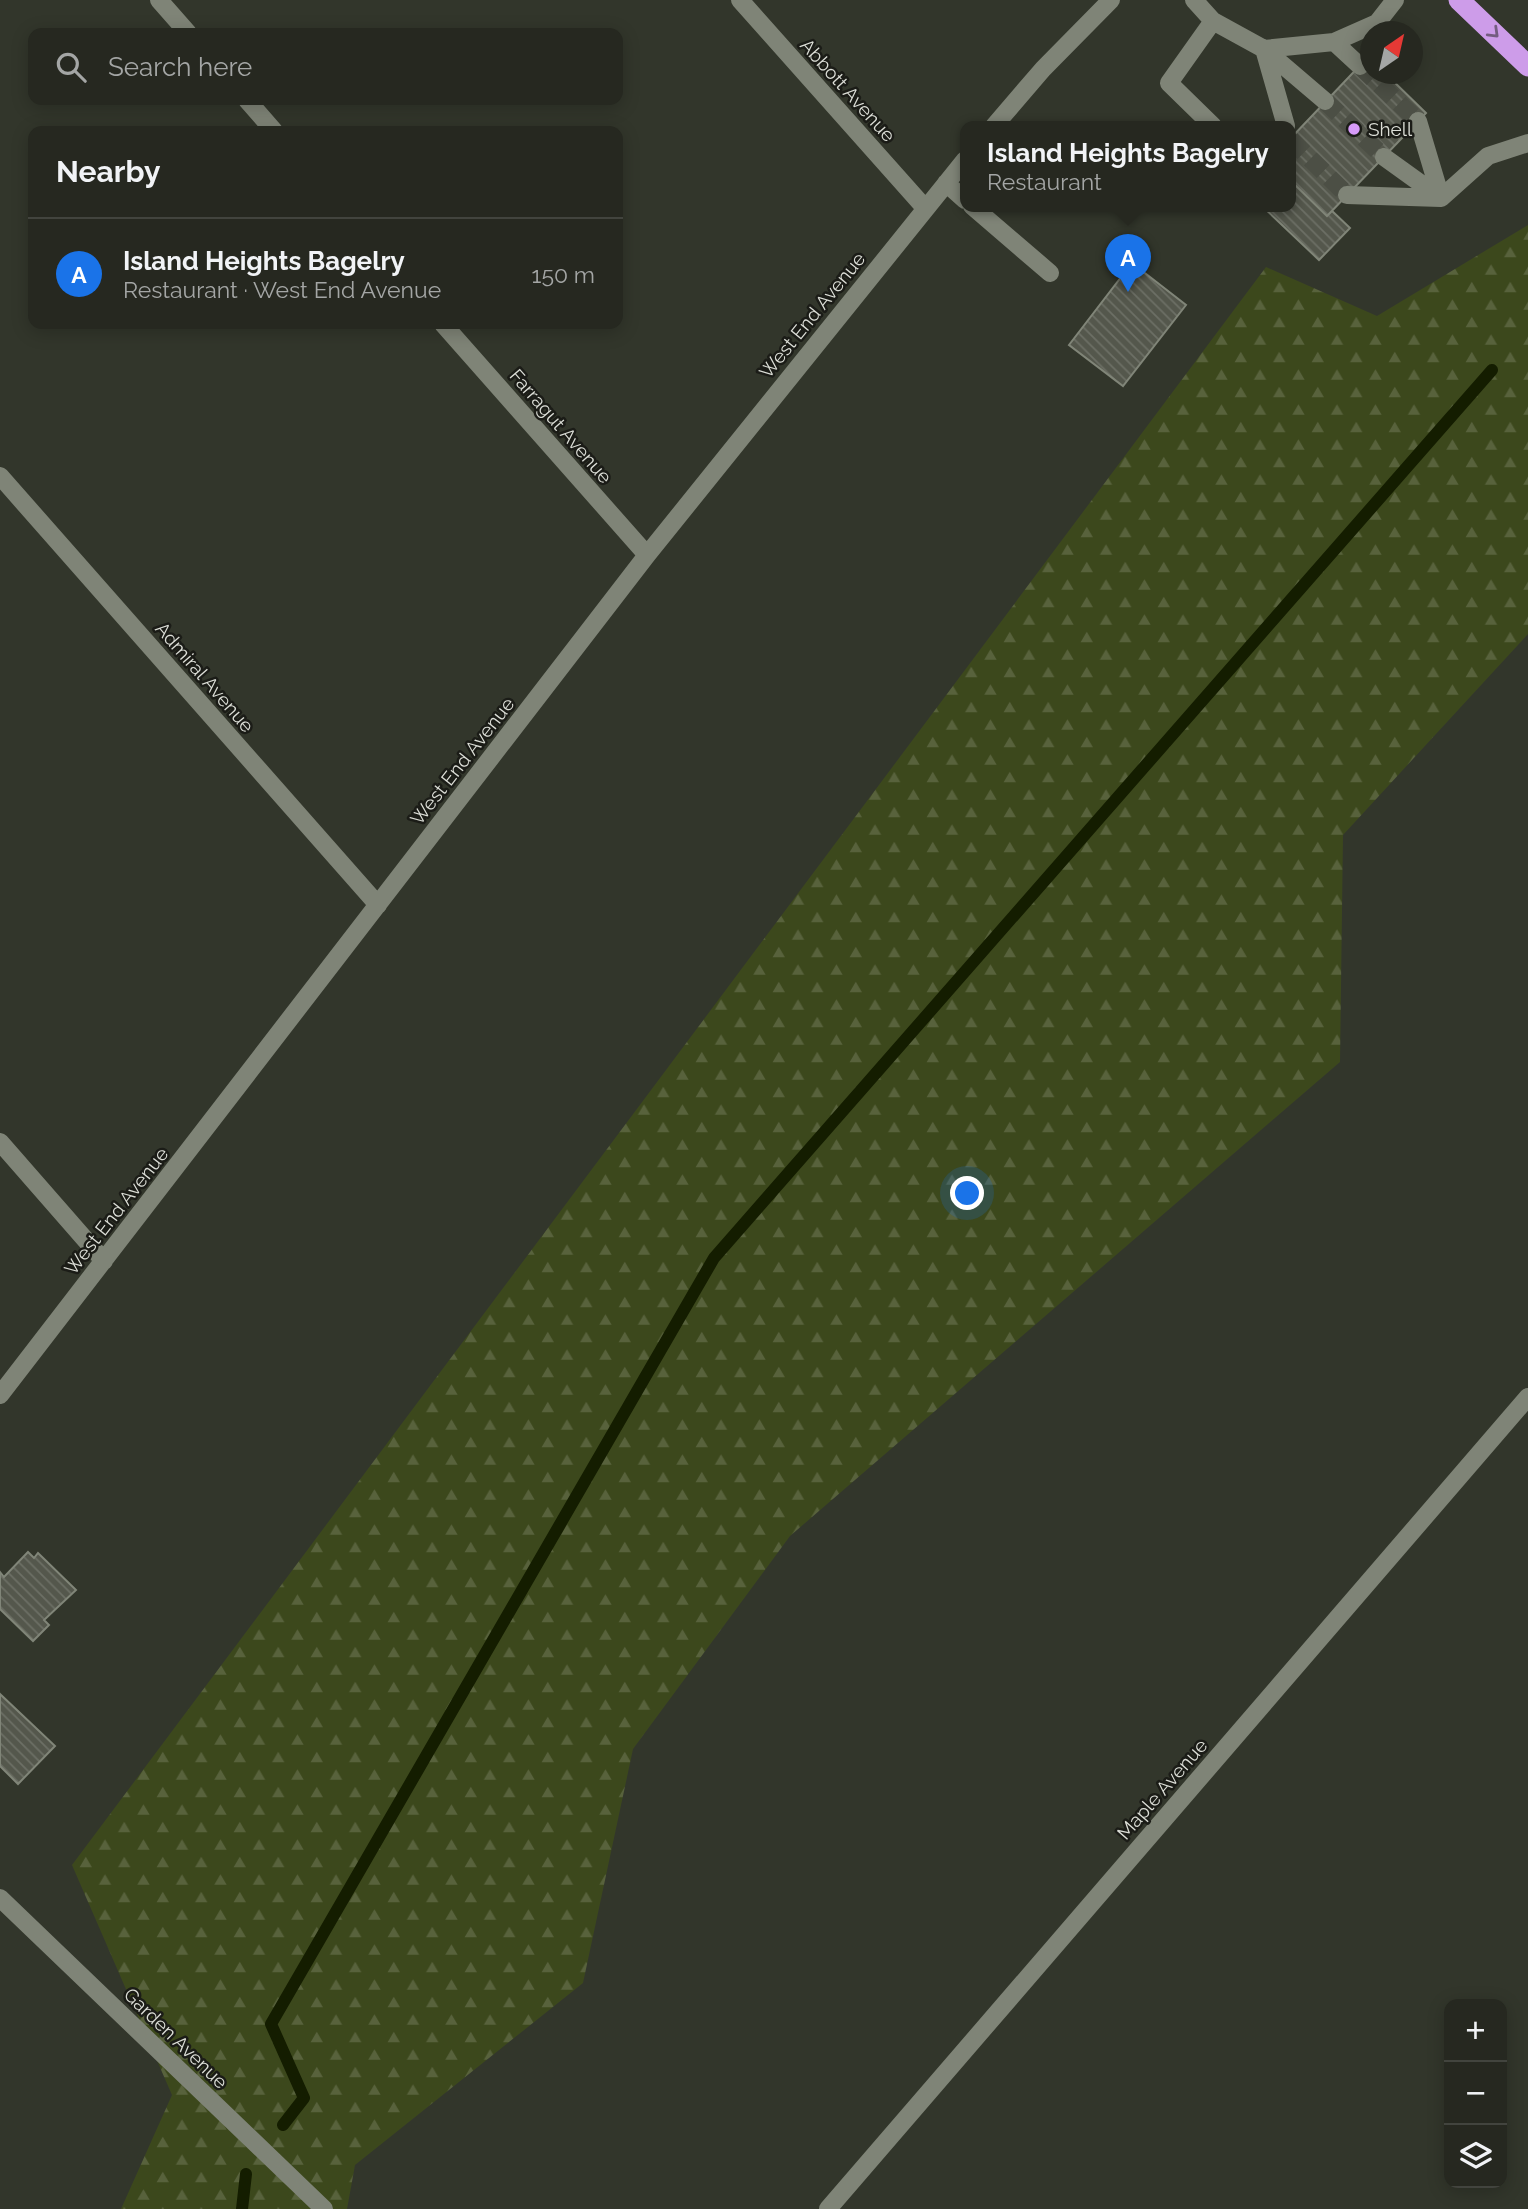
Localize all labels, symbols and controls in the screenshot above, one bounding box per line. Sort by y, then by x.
north arrow [1360,21,1423,84]
one-way arrow [1485,24,1498,37]
search box [28,28,623,105]
street label: Abbott Avenue [796,34,900,146]
icon: search [52,48,90,86]
text: Search here [108,52,252,82]
place label: Shell [1368,118,1413,140]
popup [960,121,1296,212]
marker: Shell [1346,121,1362,137]
text: Island Heights Bagelry [987,138,1269,168]
text: Nearby [56,154,160,189]
text: Restaurant [987,168,1102,195]
pin: A [1105,234,1151,292]
text: Island Heights Bagelry [123,246,405,276]
street label: West End Avenue [755,248,869,382]
text: A [71,261,87,288]
text: 150 m [532,261,595,288]
text: Restaurant · West End Avenue [123,276,441,303]
street label: Farragut Avenue [505,364,617,488]
street label: Admiral Avenue [151,618,259,736]
street label: West End Avenue [405,693,519,829]
street label: West End Avenue [59,1143,173,1279]
your location [950,1176,984,1210]
street label: Maple Avenue [1112,1734,1212,1844]
street label: Garden Avenue [120,1983,232,2093]
map controls [1444,1999,1507,2188]
button: + [1444,1999,1507,2062]
button: − [1444,2062,1507,2125]
button: layers [1444,2125,1507,2188]

